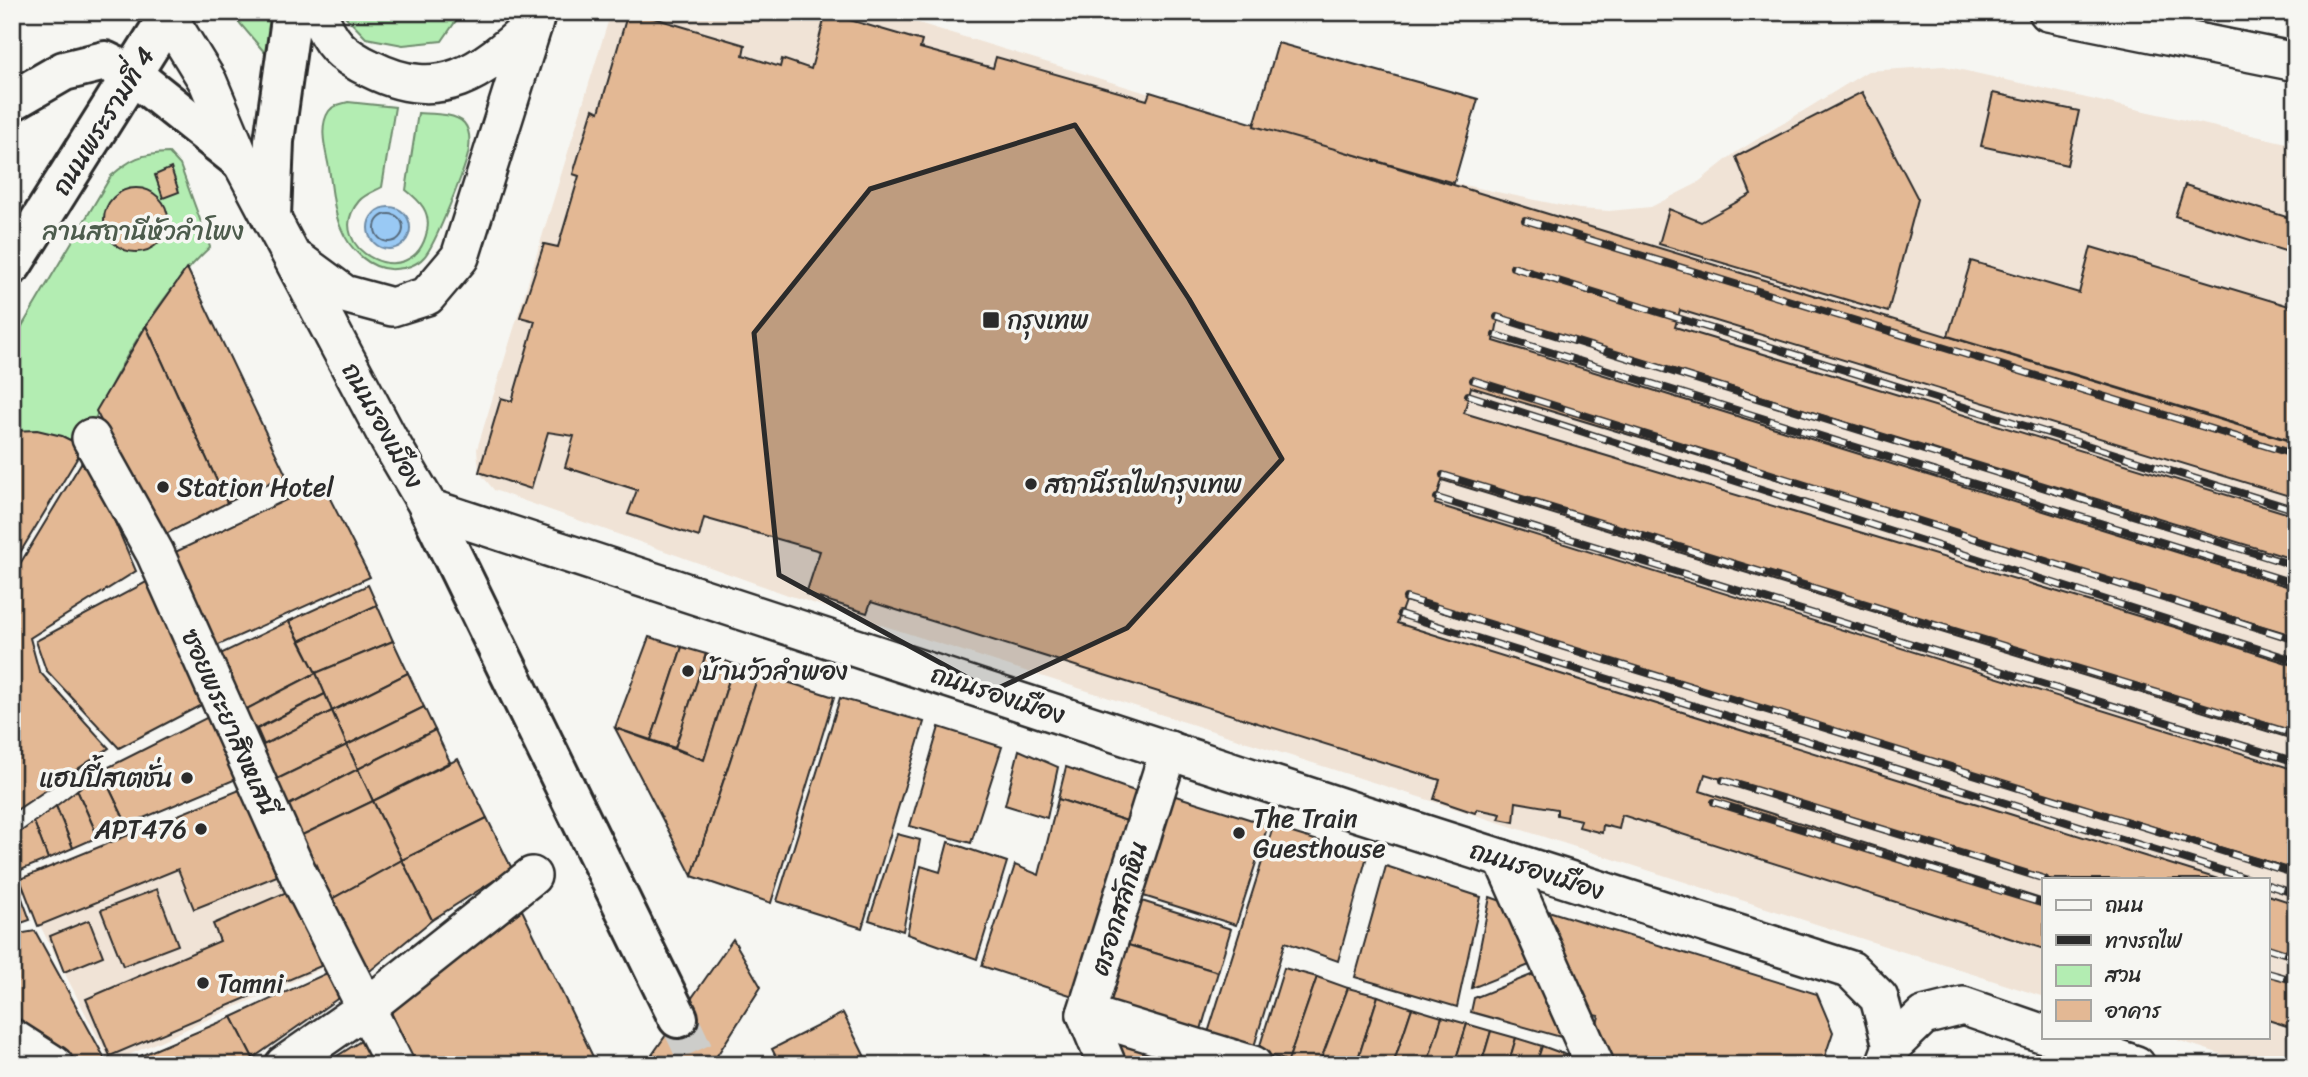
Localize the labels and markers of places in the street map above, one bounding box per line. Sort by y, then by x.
place label: กรุงเทพ [1007,297,1089,343]
marker: กรุงเทพ [981,310,1001,330]
place label: สถานีรถไฟกรุงเทพ [1044,461,1242,507]
place label: Station Hotel [177,464,334,510]
marker: สถานีรถไฟกรุงเทพ [1023,476,1039,492]
marker: Station Hotel [155,479,171,495]
place label: บ้านวัวลำพอง [702,648,848,694]
marker: บ้านวัวลำพอง [680,663,696,679]
place label: แฮปปี้สเตชั่น [39,754,173,801]
marker: แฮปปี้สเตชั่น [179,770,195,786]
place label: The Train Guesthouse [1253,795,1386,871]
place label: APT476 [93,806,187,852]
marker: APT476 [193,821,209,837]
marker: The Train Guesthouse [1231,825,1247,841]
place label: Tamni [217,960,284,1006]
marker: Tamni [195,975,211,991]

